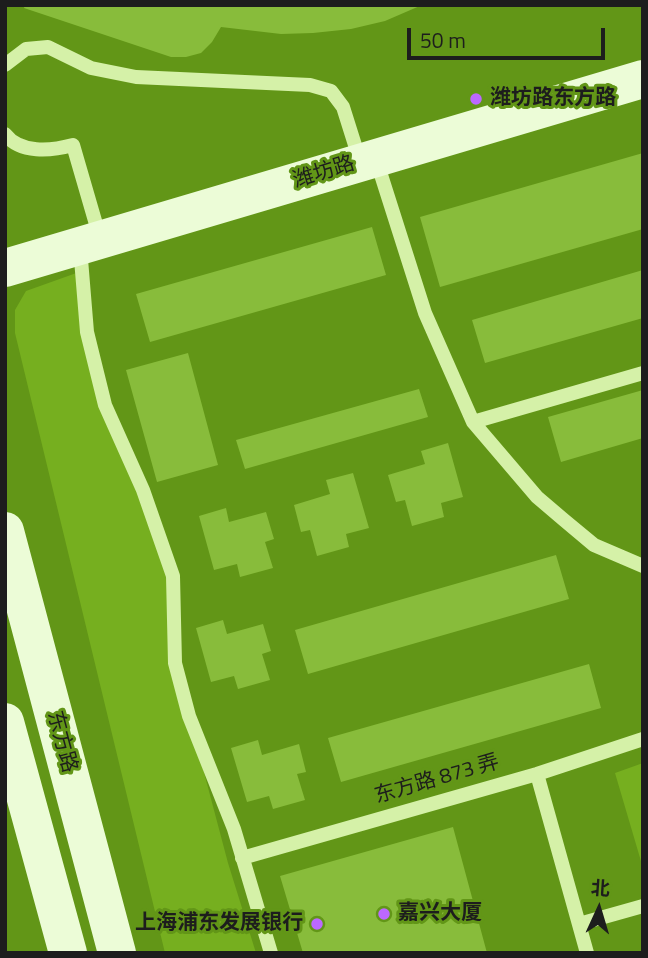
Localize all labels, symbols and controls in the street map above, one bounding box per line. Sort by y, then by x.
scale bar [410,14,608,58]
text: 50 m [420,24,466,56]
place label: 潍坊路东方路 [490,86,616,112]
marker: 潍坊路东方路 [468,91,484,107]
street label: 潍坊路 [290,152,358,194]
street label: 东方路 [41,708,81,776]
street label: 东方路 873 弄 [372,750,502,810]
text: 北 [590,872,611,903]
north arrow [564,874,634,944]
place label: 嘉兴大厦 [398,901,482,927]
marker: 嘉兴大厦 [376,906,392,922]
place label: 上海浦东发展银行 [135,911,303,937]
marker: 上海浦东发展银行 [309,916,325,932]

